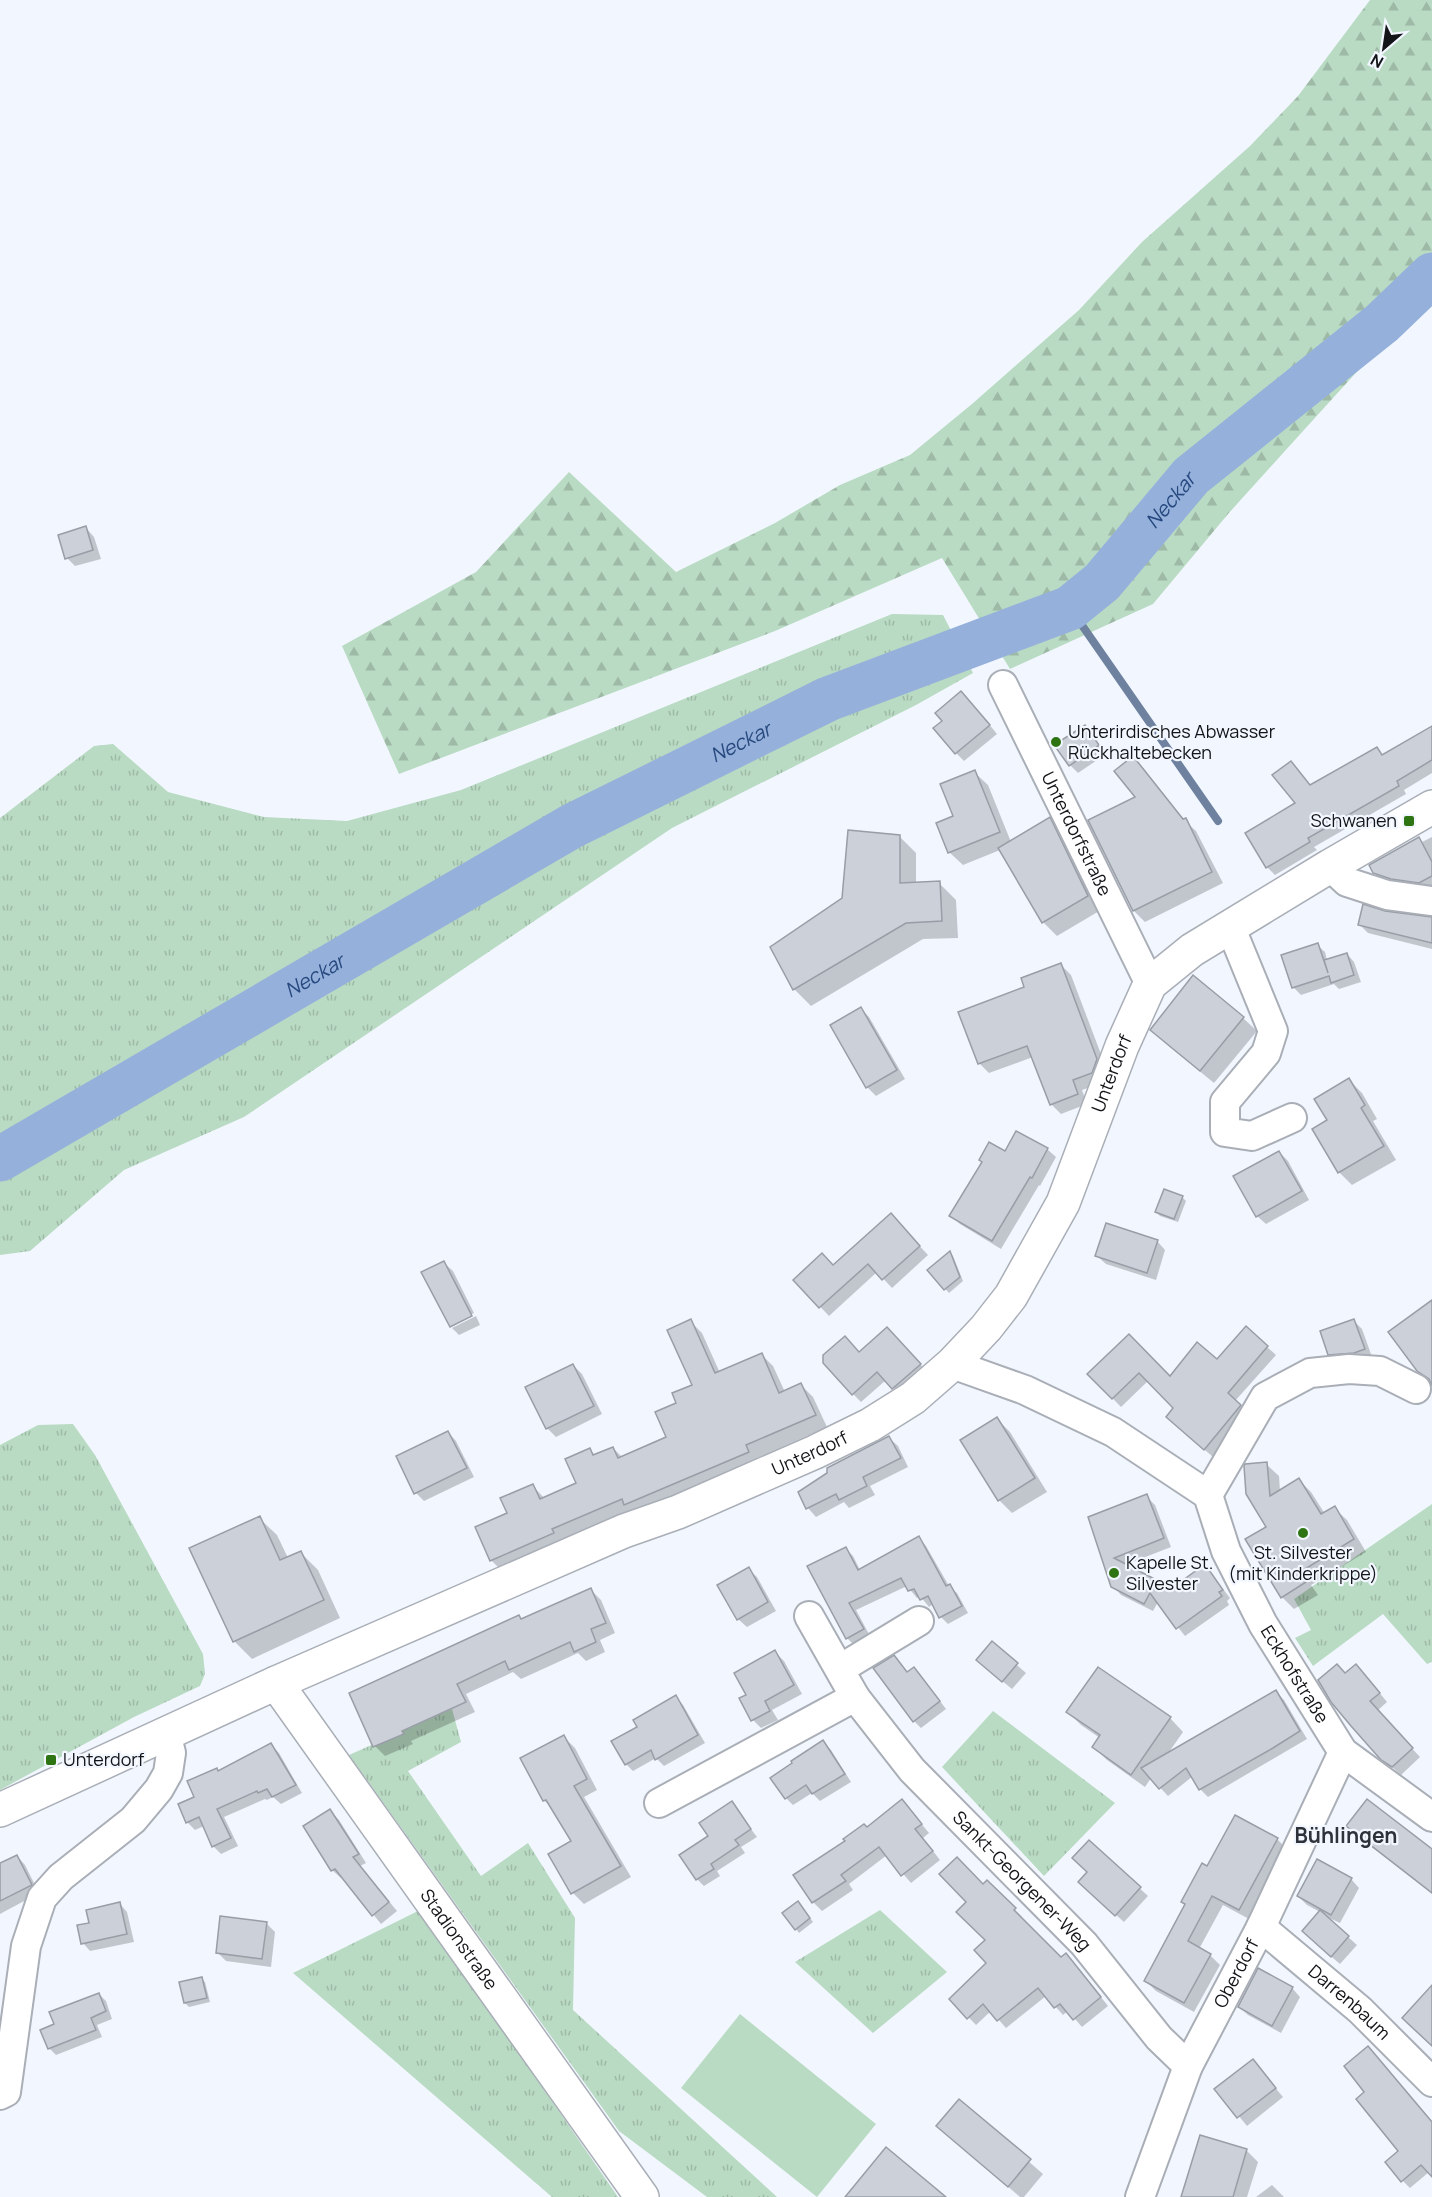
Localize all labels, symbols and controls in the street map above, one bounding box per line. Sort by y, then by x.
north arrow [1354,18,1414,78]
text: N [1366,49,1387,74]
water label: Neckar [1139,464,1203,534]
water label: Neckar [705,714,778,768]
place label: Unterirdisches Abwasser Rückhaltebecken [1068,719,1276,764]
marker: Unterirdisches Abwasser Rückhaltebecken [1049,735,1063,749]
street label: Unterdorfstraße [1037,767,1118,900]
place label: Schwanen [1310,808,1397,832]
marker: Schwanen [1402,814,1416,828]
water label: Neckar [280,946,351,1003]
street label: Unterdorf [1085,1030,1137,1116]
street label: Unterdorf [768,1425,852,1481]
marker: St. Silvester (mit Kinderkrippe) [1296,1526,1310,1540]
place label: St. Silvester (mit Kinderkrippe) [1228,1540,1378,1585]
place label: Kapelle St. Silvester [1126,1550,1213,1595]
marker: Kapelle St. Silvester [1107,1566,1121,1580]
street label: Eckhofstraße [1256,1620,1335,1727]
place label: Unterdorf [63,1747,145,1771]
marker: Unterdorf [44,1753,58,1767]
street label: Sankt-Georgener-Weg [948,1805,1098,1955]
district label: Bühlingen [1295,1821,1397,1849]
street label: Stadionstraße [415,1884,504,1994]
street label: Oberdorf [1208,1934,1264,2012]
street label: Darrenbaum [1304,1959,1396,2045]

